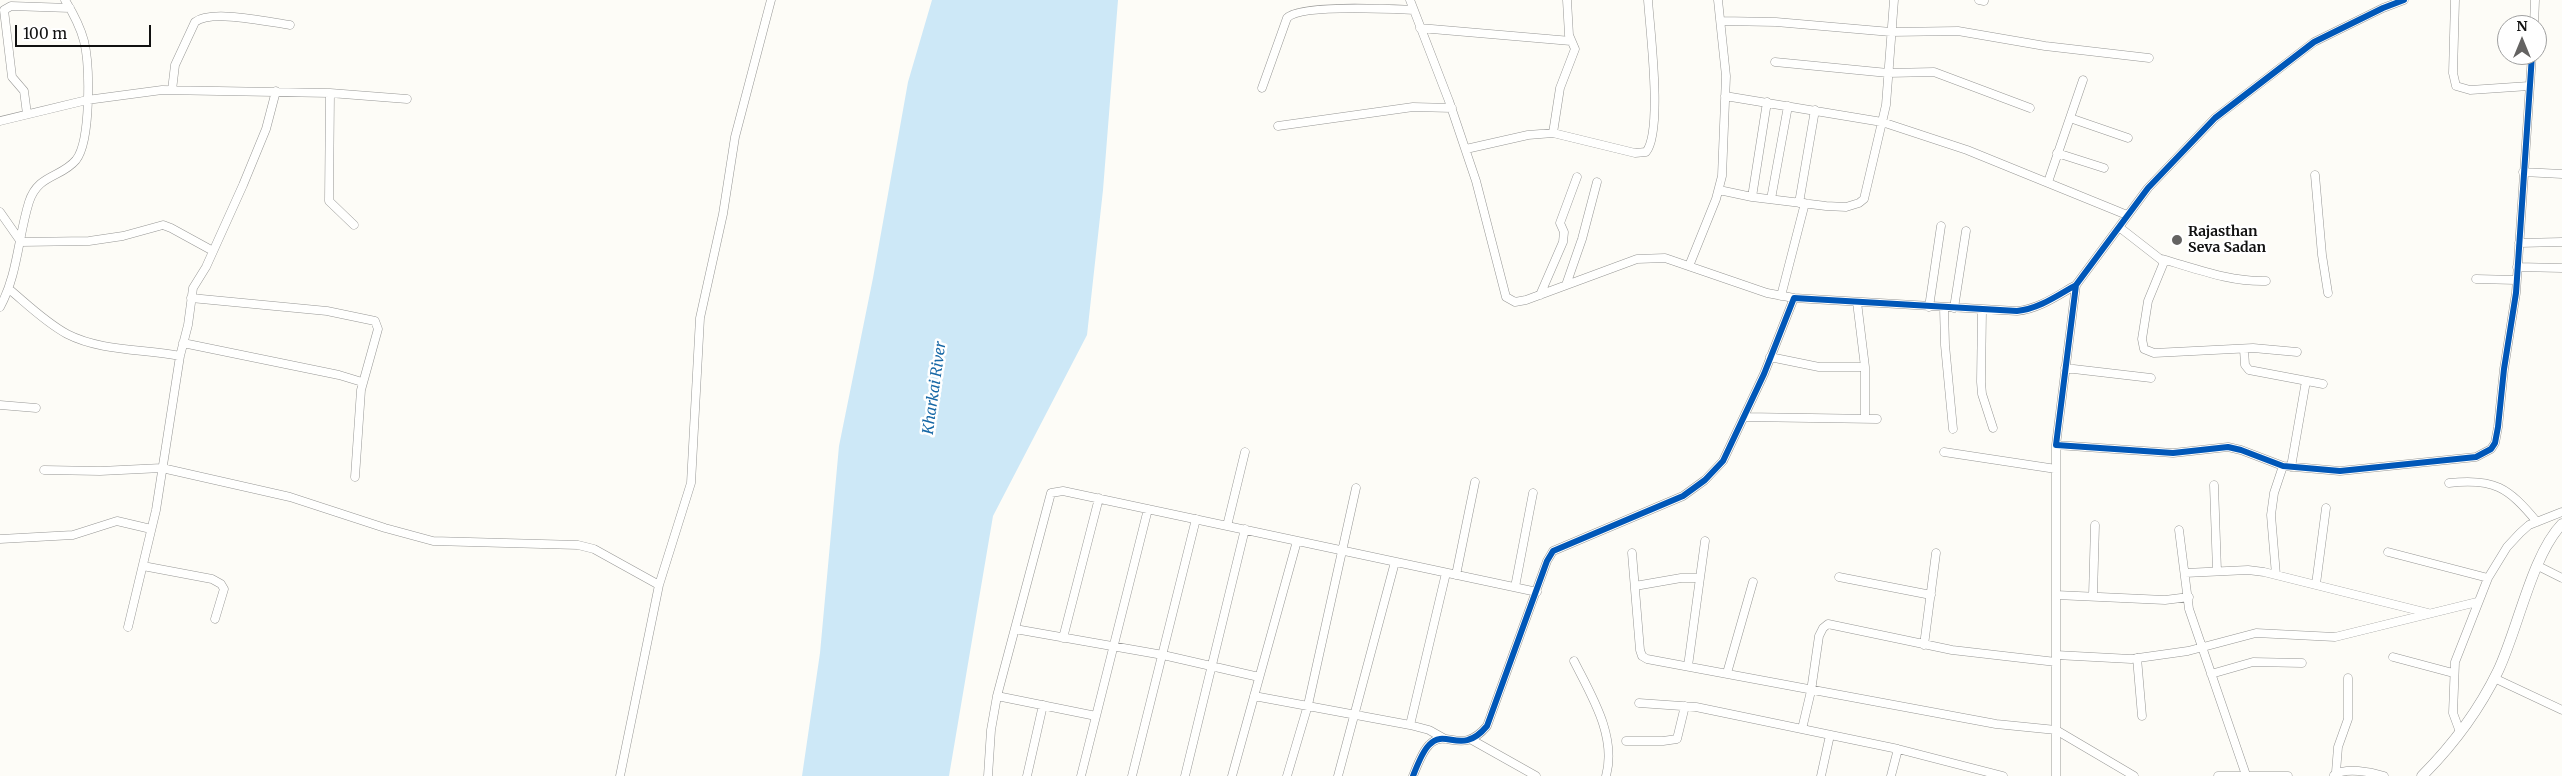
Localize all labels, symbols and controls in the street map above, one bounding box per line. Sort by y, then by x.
scale bar [18,15,154,47]
north arrow [2497,15,2547,65]
text: N [2516,17,2528,35]
text: 100 m [23,24,67,43]
place label: Rajasthan Seva Sadan [2188,224,2266,256]
marker: Rajasthan Seva Sadan [2170,233,2184,247]
water label: Kharkai River [920,340,950,436]

